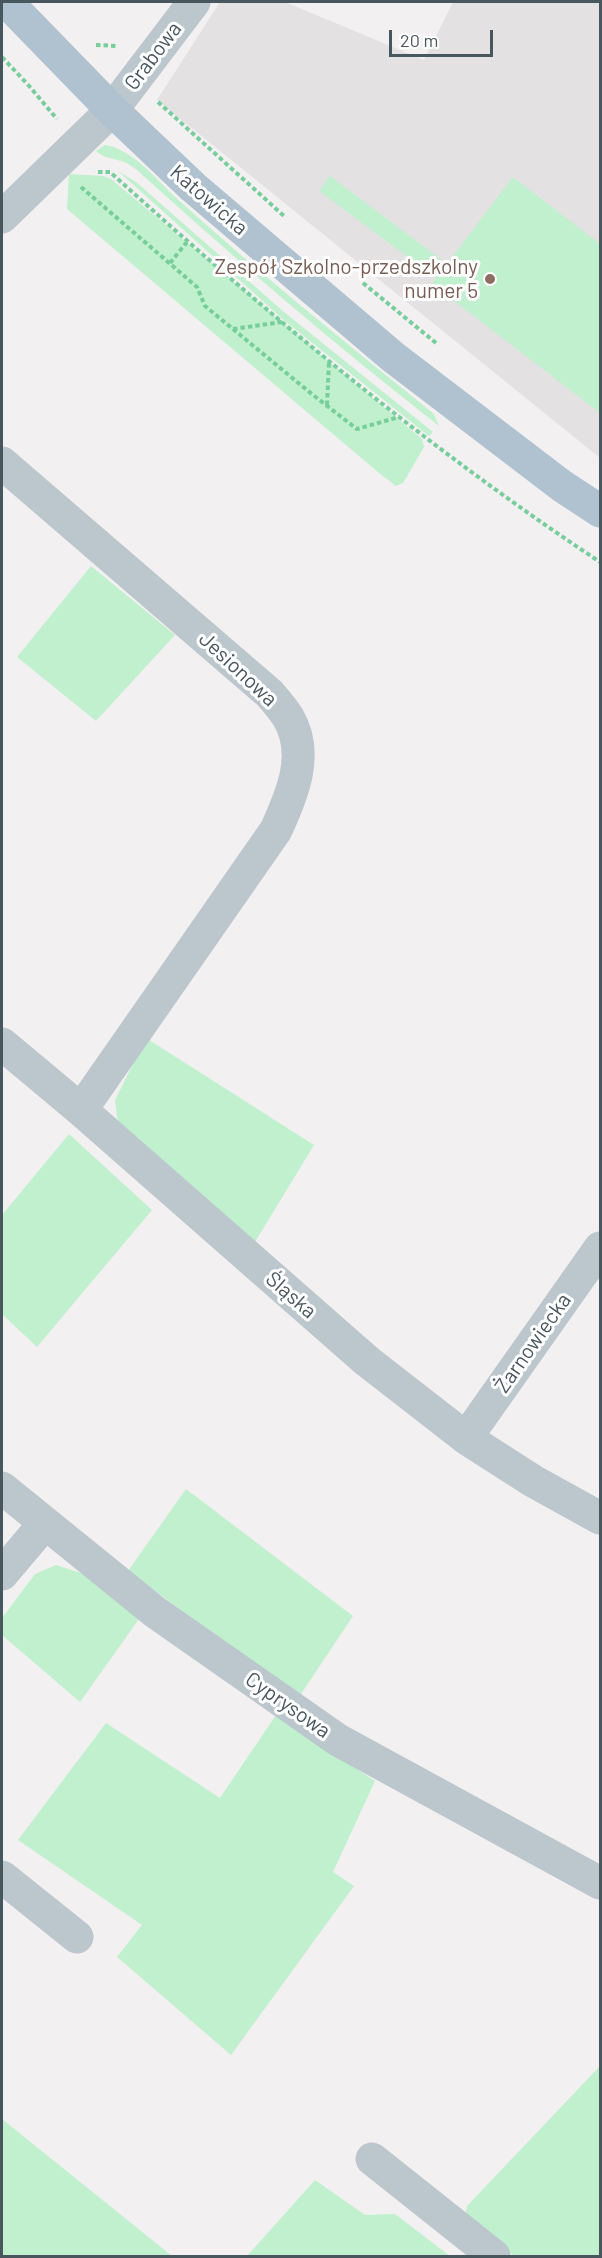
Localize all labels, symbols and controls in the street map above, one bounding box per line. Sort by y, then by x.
street label: Grabowa [119,17,187,95]
scale bar [392,18,496,56]
text: 20 m [400,29,438,51]
street label: Katowicka [165,160,253,240]
place label: Zespół Szkolno-przedszkolny numer 5 [214,254,478,304]
marker: Zespół Szkolno-przedszkolny numer 5 [483,272,497,286]
street label: Jesionowa [194,626,282,712]
street label: Śląska [260,1266,322,1324]
street label: Żarnowiecka [489,1288,577,1398]
street label: Cyprysowa [241,1667,335,1743]

